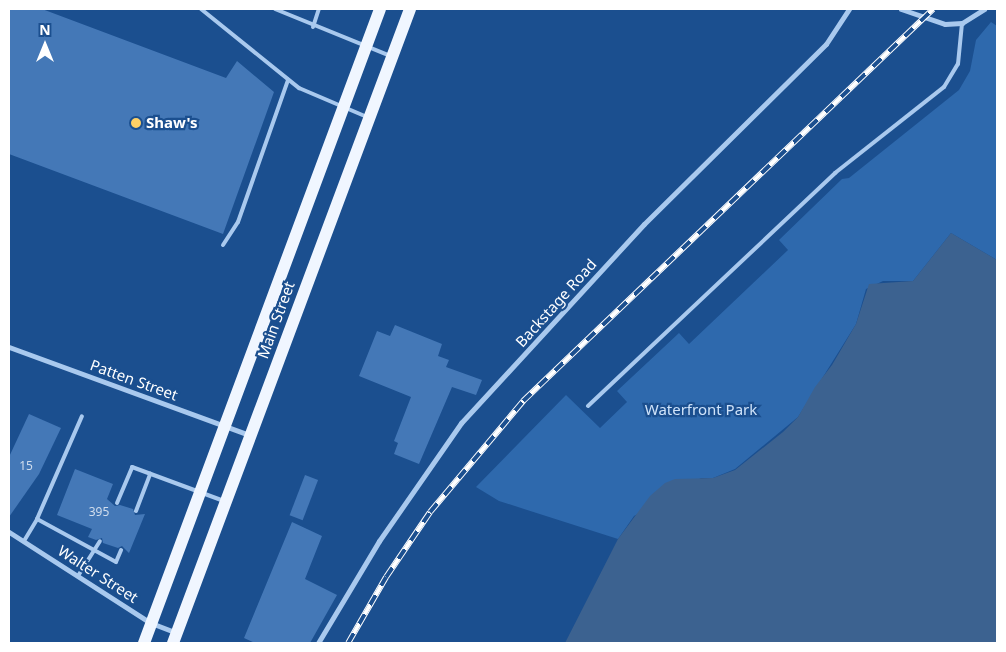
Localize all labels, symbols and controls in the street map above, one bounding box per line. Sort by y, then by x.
north arrow [20,20,70,70]
text: N [39,20,51,39]
place label: Shaw's [146,114,198,132]
marker: Shaw's [130,117,142,129]
street label: Backstage Road [512,255,600,351]
street label: Main Street [254,279,298,361]
street label: Patten Street [88,356,180,404]
park label: Waterfront Park [645,401,757,419]
house number: 15 [19,459,33,473]
house number: 395 [89,505,109,519]
street label: Walter Street [55,541,141,607]

